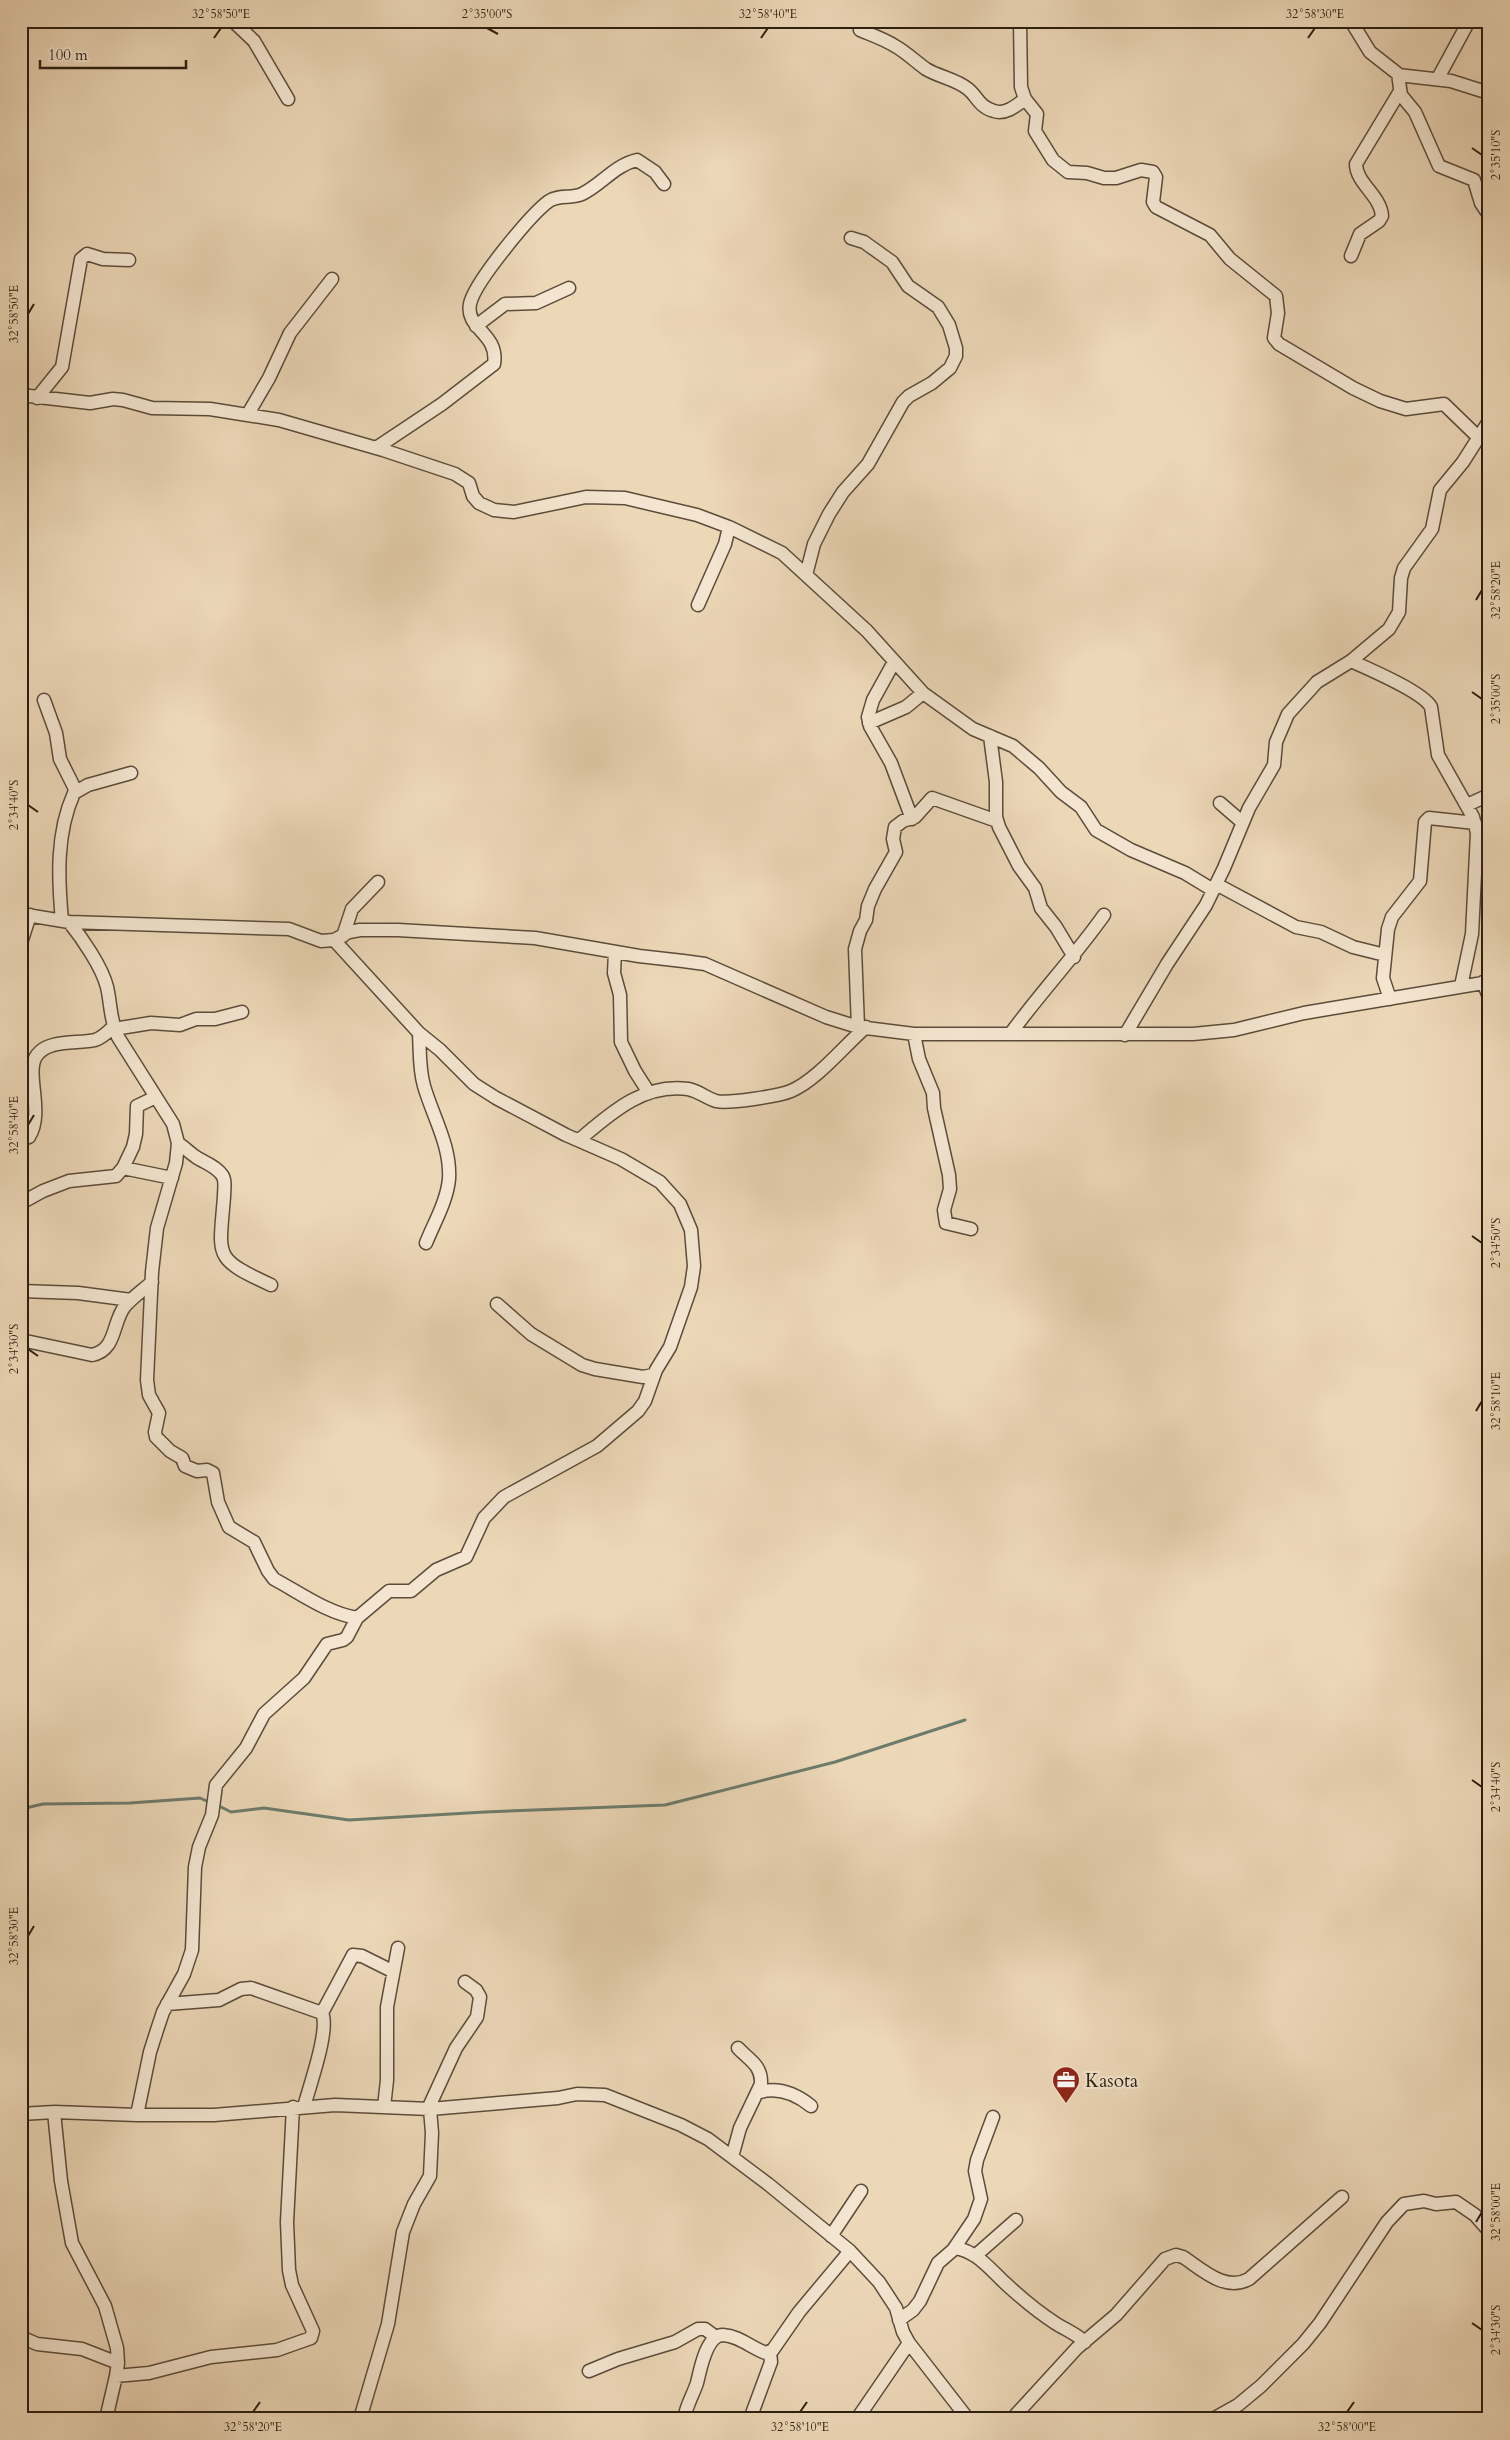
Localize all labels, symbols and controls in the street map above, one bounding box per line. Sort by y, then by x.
text: 32°58'50"E [192,6,250,22]
text: 2°35'00"S [462,6,512,22]
text: 32°58'40"E [739,6,797,22]
text: 32°58'30"E [1286,6,1344,22]
scale bar [40,38,186,70]
text: 100 m [48,45,88,65]
text: 2°35'10"S [1488,130,1504,180]
text: 32°58'50"E [6,285,22,343]
text: 32°58'20"E [1488,561,1504,619]
text: 2°35'00"S [1488,674,1504,724]
text: 2°34'40"S [6,780,22,830]
text: 32°58'40"E [6,1096,22,1154]
text: 2°34'50"S [1488,1218,1504,1268]
text: 2°34'30"S [6,1324,22,1374]
text: 32°58'10"E [1488,1372,1504,1430]
text: 2°34'40"S [1488,1762,1504,1812]
text: 32°58'30"E [6,1907,22,1965]
office icon: Kasota [1051,2065,1081,2104]
place label: Kasota [1085,2068,1138,2094]
text: 32°58'00"E [1488,2183,1504,2241]
text: 2°34'30"S [1488,2305,1504,2355]
text: 32°58'20"E [224,2419,282,2435]
text: 32°58'10"E [771,2419,829,2435]
text: 32°58'00"E [1318,2419,1376,2435]

